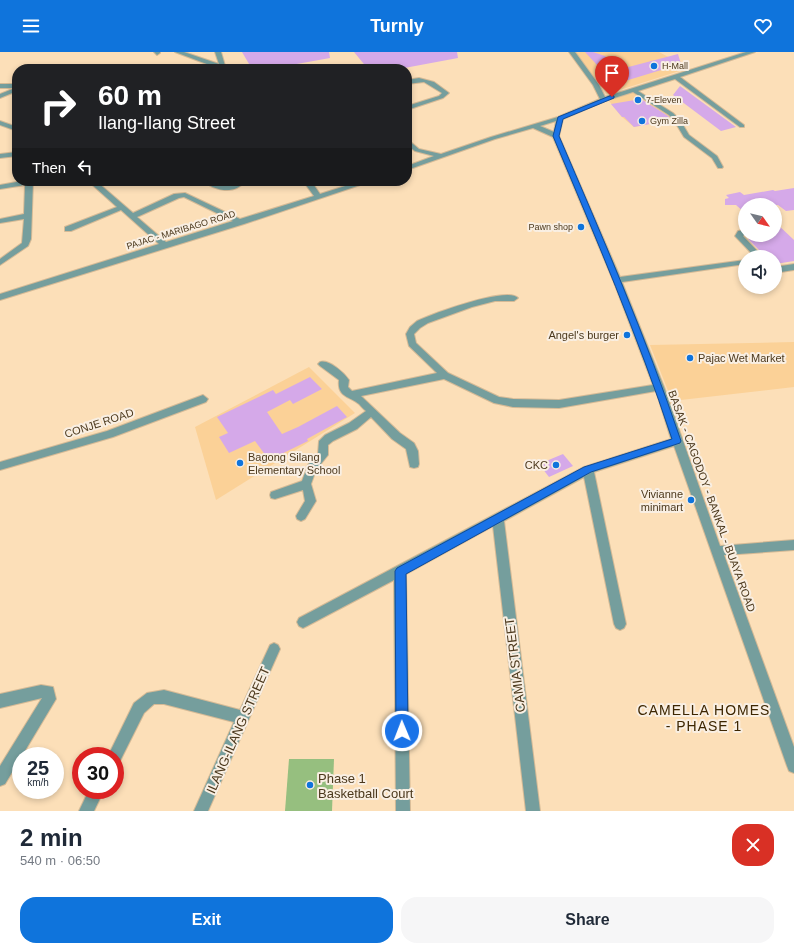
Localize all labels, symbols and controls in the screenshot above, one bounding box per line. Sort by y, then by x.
icon: menu [20,15,42,37]
icon: heart [752,15,774,37]
text: Turnly [370,16,424,36]
pin [595,56,629,97]
marker: H-Mall [649,61,659,71]
place label: H-Mall [662,61,688,71]
icon: arrive [601,62,623,84]
icon: right [32,80,84,132]
text: 60 m [98,80,162,111]
marker: 7-Eleven [633,95,643,105]
place label: 7-Eleven [646,95,682,105]
text: Ilang-Ilang Street [98,113,235,133]
marker: Gym Zilla [637,116,647,126]
place label: Gym Zilla [650,116,688,126]
icon: left [74,156,96,178]
text: Then [32,159,66,176]
north arrow [738,198,782,242]
map controls [738,198,782,294]
street label: PAJAC - MARIBAGO ROAD [125,209,237,251]
place label: Pawn shop [528,222,573,232]
marker: Pawn shop [576,222,586,232]
button: sound [738,250,782,294]
place label: Angel's burger [548,329,619,341]
marker: Angel's burger [622,330,632,340]
place label: Pajac Wet Market [698,352,785,364]
marker: Pajac Wet Market [685,353,695,363]
street label: BASAK - CAGODOY - BANKAL - BUAYA ROAD [666,389,758,613]
street label: CONJE ROAD [63,406,135,440]
place label: Bagong Silang Elementary School [248,451,340,476]
marker: Bagong Silang Elementary School [235,458,245,468]
place label: CKC [525,459,548,471]
marker: CKC [551,460,561,470]
place label: Vivianne minimart [641,488,683,513]
marker: Vivianne minimart [686,495,696,505]
street label: CAMIA STREET [502,617,528,713]
street label: ILANG-ILANG STREET [203,664,273,796]
district label: CAMELLA HOMES - PHASE 1 [638,702,770,734]
position arrow [381,710,423,752]
speed limit sign: 30 [72,747,124,799]
text: 25 [27,757,49,779]
place label: Phase 1 Basketball Court [318,771,414,801]
text: km/h [27,777,49,788]
marker: Phase 1 Basketball Court [305,780,315,790]
text: 2 min [20,824,83,851]
button: close [732,824,774,866]
text: 540 m · 06:50 [20,853,100,868]
button: Exit [20,897,393,943]
button: Share [401,897,774,943]

